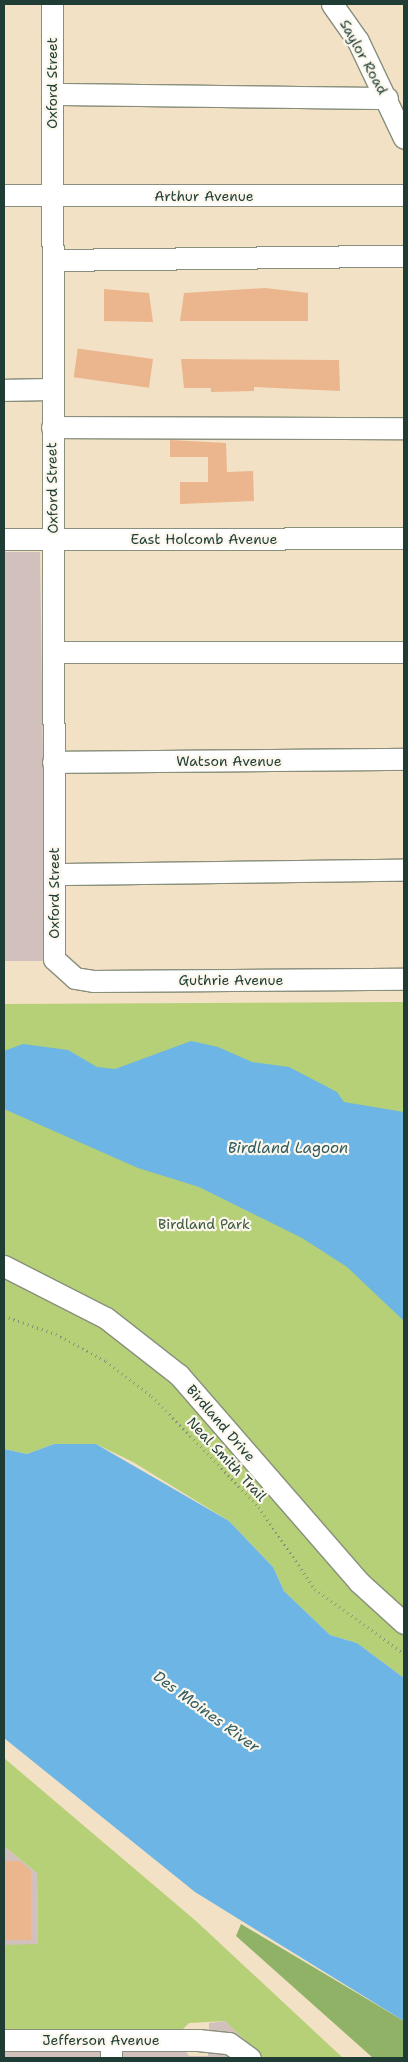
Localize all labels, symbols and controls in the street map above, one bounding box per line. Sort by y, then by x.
street label: Saylor Road [337,17,391,97]
street label: Oxford Street [44,37,60,129]
street label: Arthur Avenue [154,188,254,204]
street label: Oxford Street [43,442,61,534]
street label: East Holcomb Avenue [130,531,278,547]
street label: Watson Avenue [176,753,282,769]
street label: Oxford Street [46,847,62,939]
street label: Guthrie Avenue [179,972,283,988]
water label: Birdland Lagoon [228,1140,348,1158]
park label: Birdland Park [158,1216,250,1232]
street label: Birdland Drive [183,1381,259,1465]
street label: Neal Smith Trail [184,1414,270,1504]
water label: Des Moines River [149,1668,263,1756]
street label: Jefferson Avenue [42,2032,160,2048]

